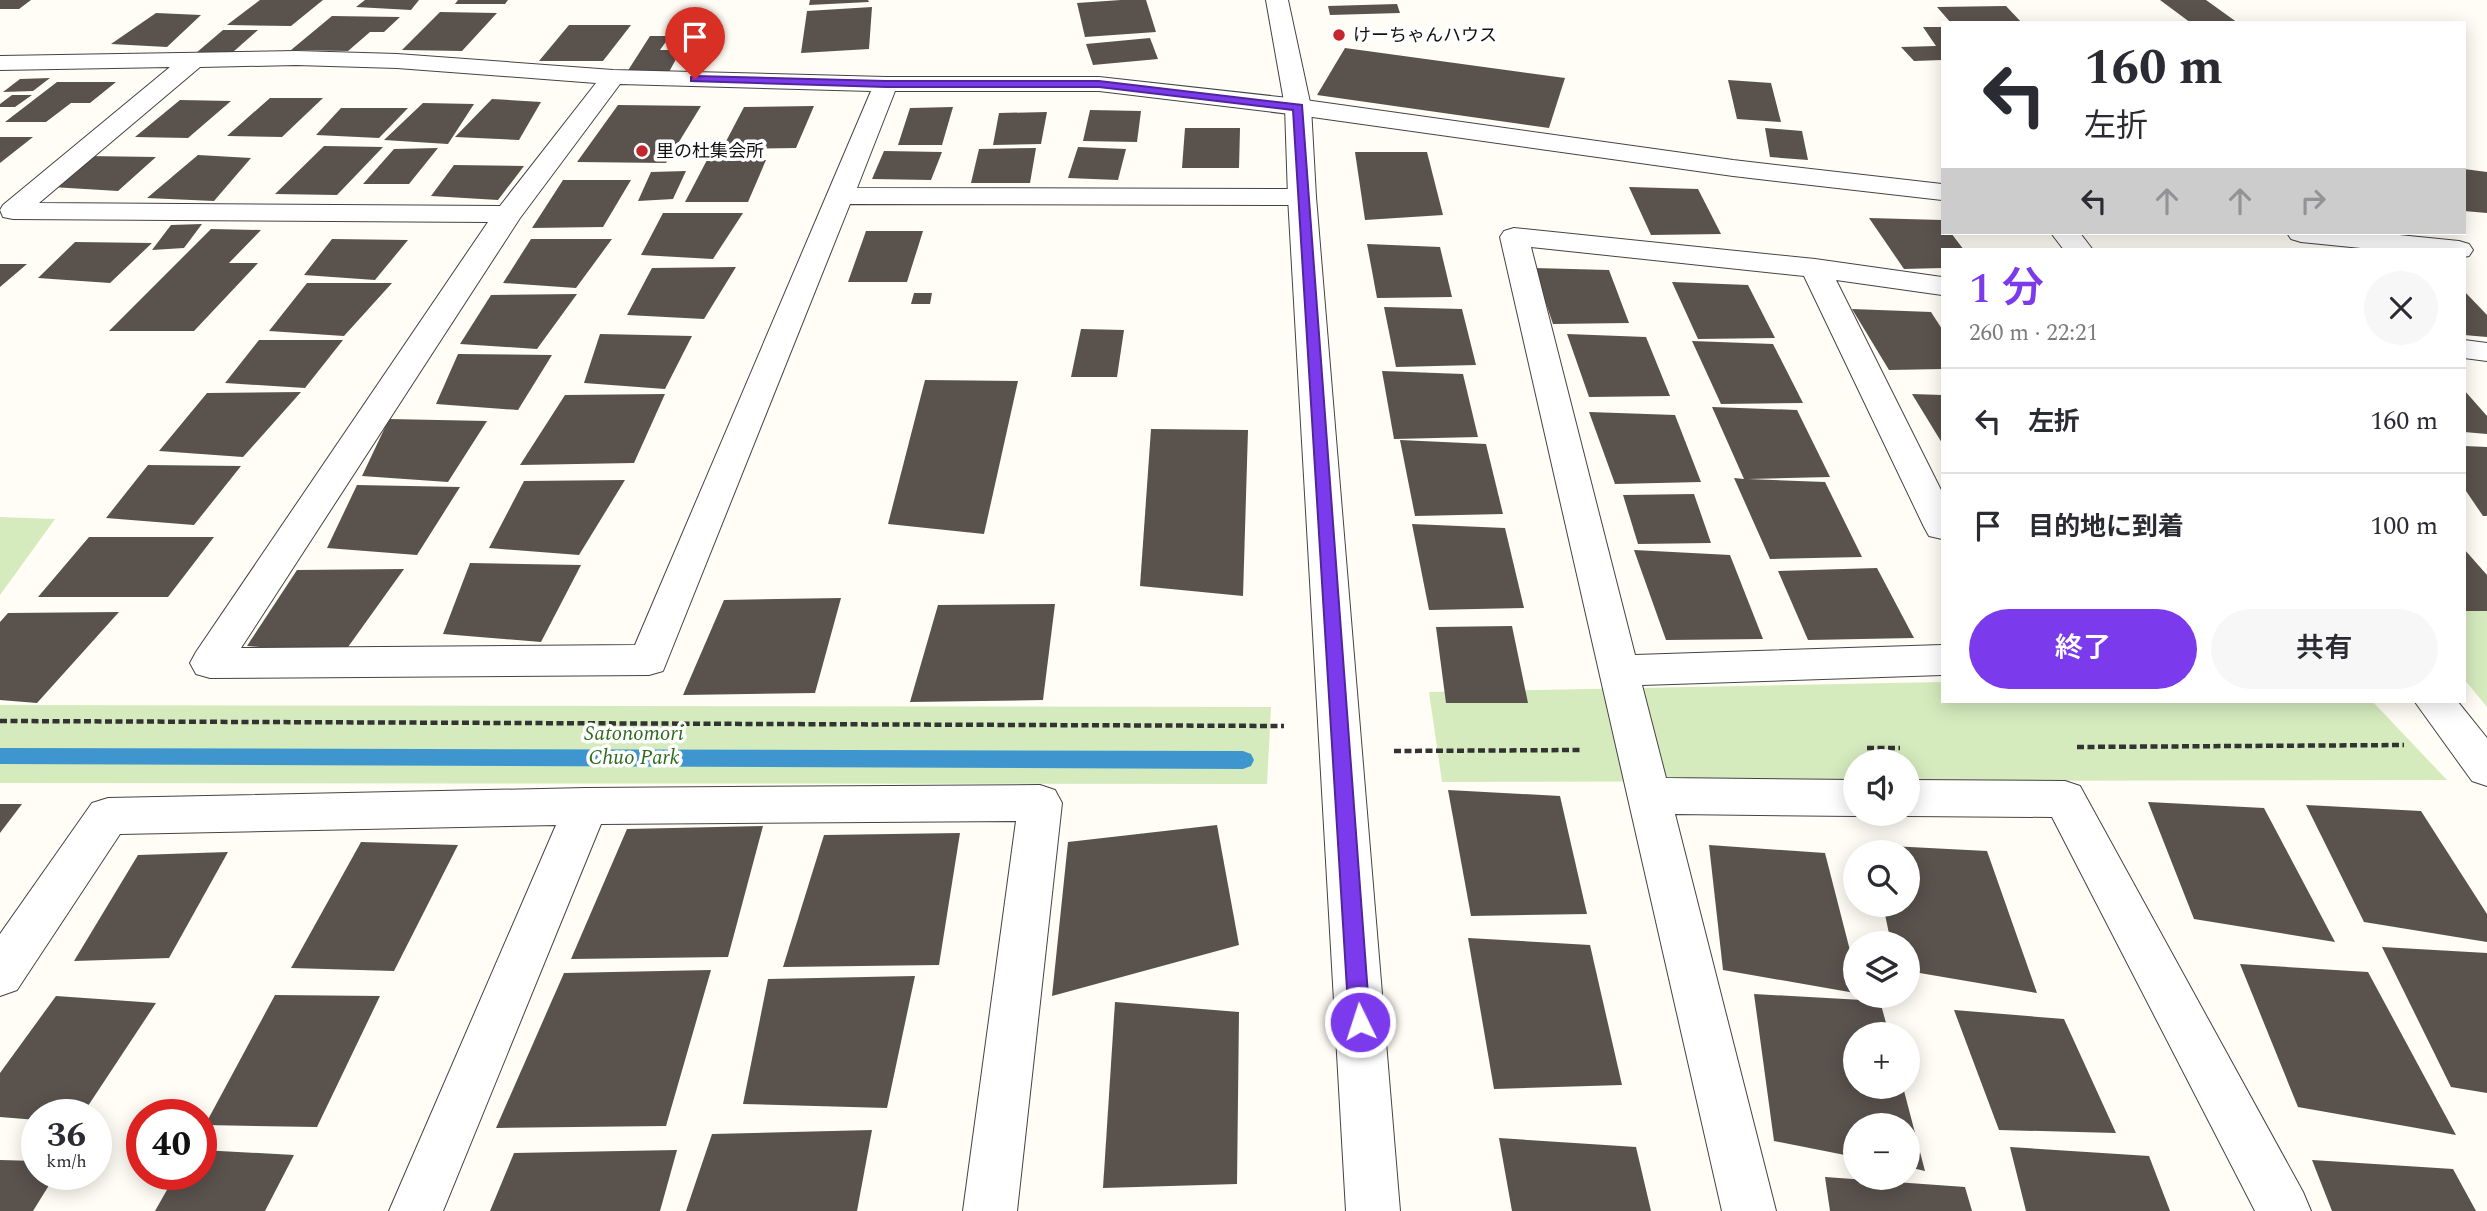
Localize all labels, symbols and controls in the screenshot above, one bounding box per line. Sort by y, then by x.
pin [665,7,725,79]
icon: arrive [676,18,714,56]
place label: けーちゃんハウス [1353,22,1497,49]
marker: けーちゃんハウス [1331,27,1347,43]
text: 160 m [2084,31,2223,106]
icon: left [1969,49,2060,140]
text: 左折 [2084,102,2148,151]
place label: 里の杜集会所 [656,138,764,165]
marker: 里の杜集会所 [634,143,650,159]
icon: left [2075,182,2113,220]
icon: ahead [2148,182,2186,220]
icon: ahead [2221,182,2259,220]
icon: right [2294,182,2332,220]
text: 1 分 [1969,258,2044,321]
button: close [2364,271,2438,345]
text: 260 m · 22:21 [1969,316,2098,351]
text: 160 m [2370,401,2438,441]
icon: left [1969,402,2007,440]
text: 左折 [2028,402,2080,442]
text: 100 m [2370,506,2438,546]
icon: arrive [1969,507,2007,545]
text: 目的地に到着 [2028,507,2184,547]
button: 終了 [1969,609,2197,689]
button: 共有 [2211,609,2438,689]
park label: Satonomori Chuo Park [584,718,684,774]
map controls [1843,749,1920,1190]
button: sound [1843,749,1920,826]
button: search [1843,840,1920,917]
button: layers [1843,931,1920,1008]
position arrow [1323,985,1397,1059]
button: + [1843,1022,1920,1099]
speed limit sign: 40 [126,1099,217,1190]
text: 36 [47,1109,86,1162]
button: − [1843,1113,1920,1190]
text: km/h [46,1148,87,1175]

